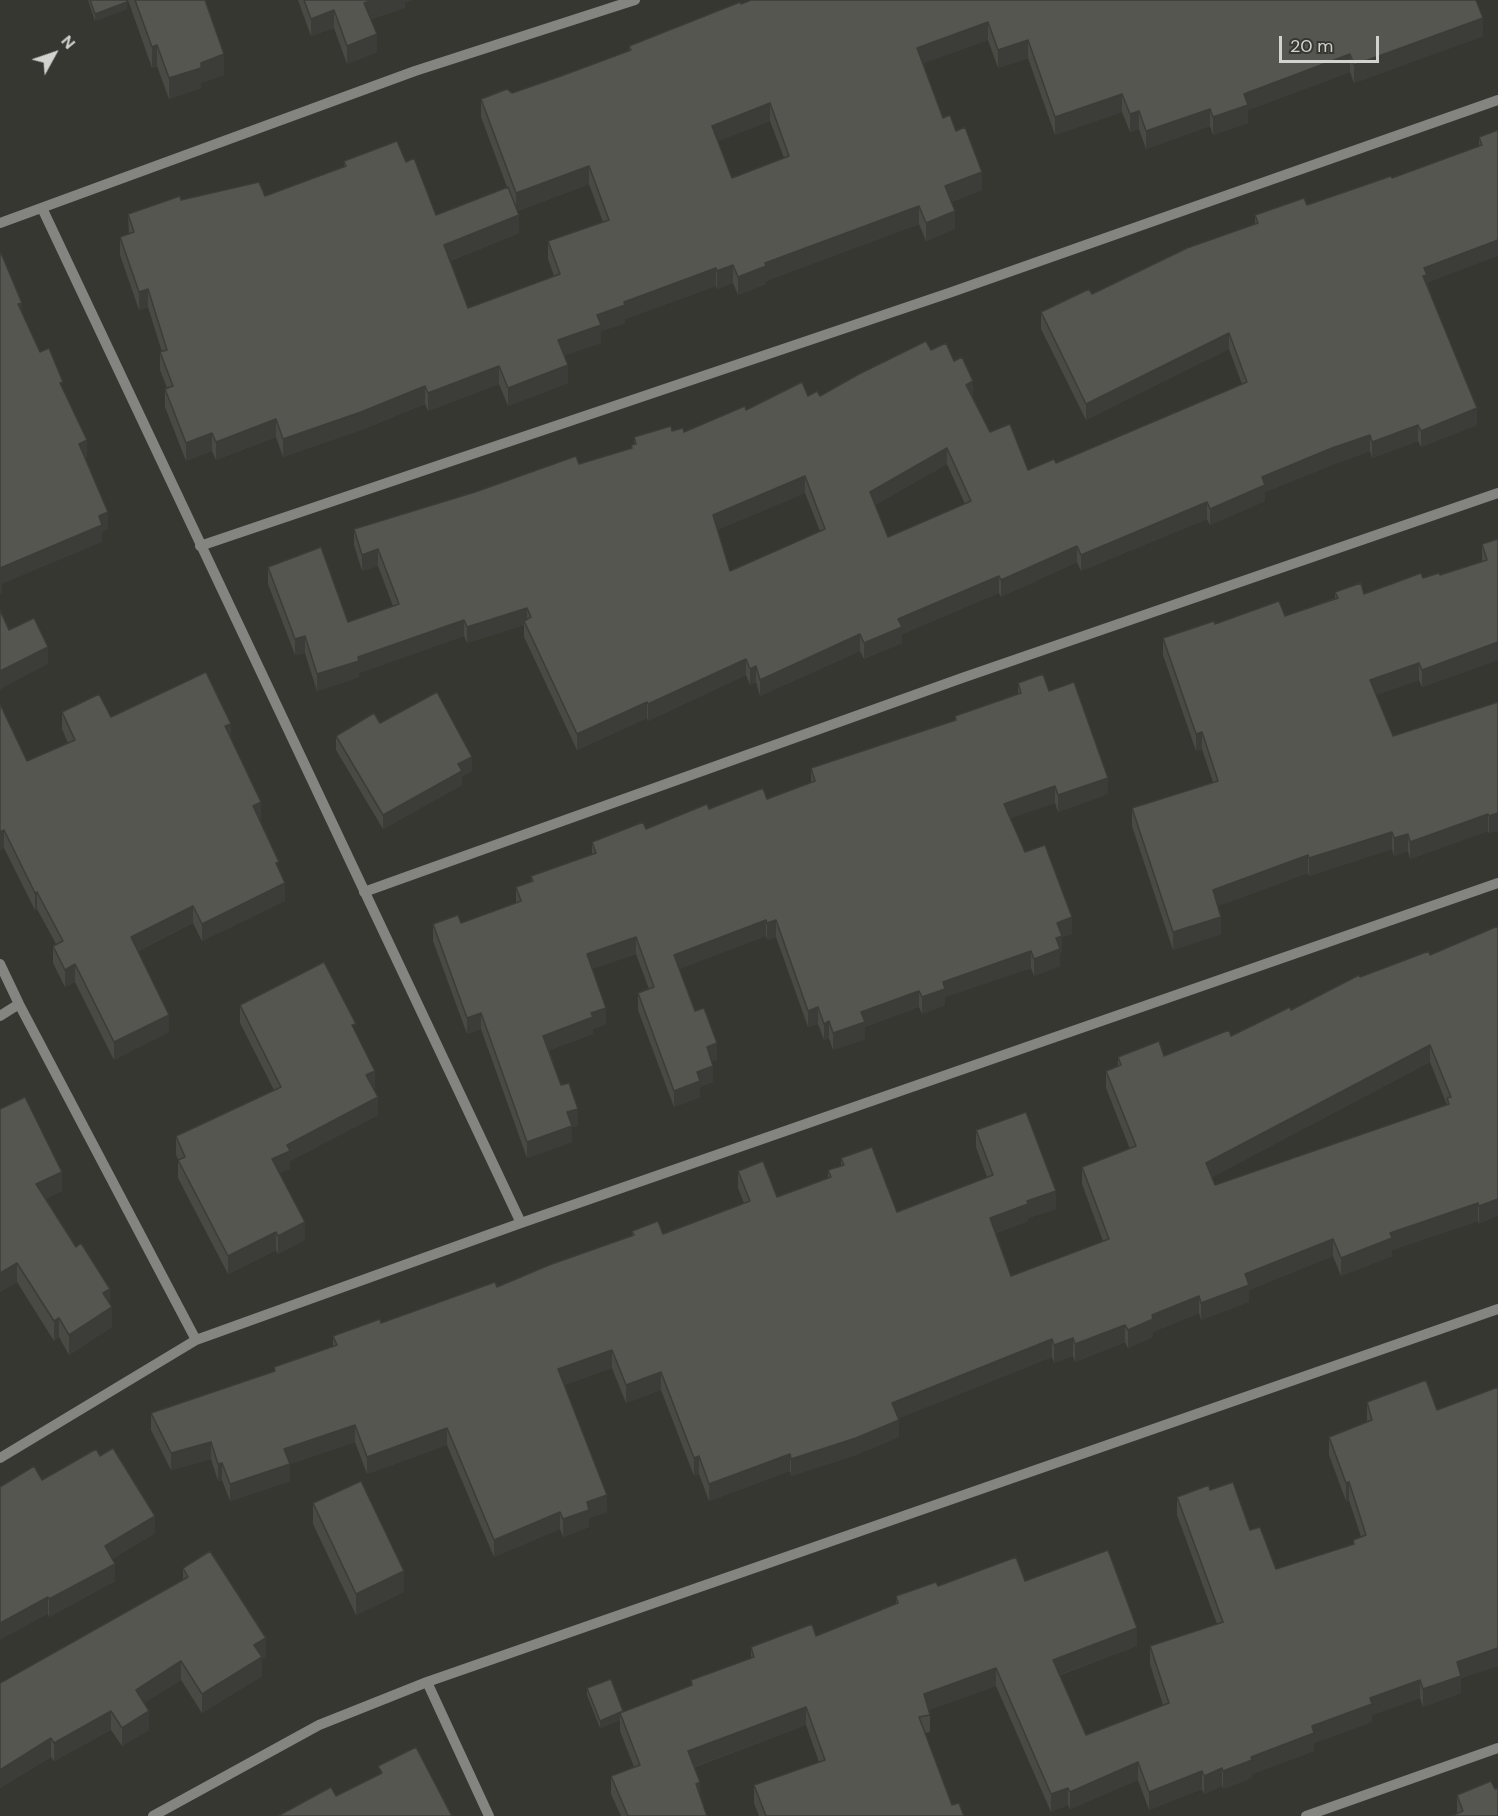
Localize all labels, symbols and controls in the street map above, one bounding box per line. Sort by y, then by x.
north arrow [24,24,84,84]
scale bar [1282,24,1382,62]
text: N [56,31,80,53]
text: 20 m [1290,34,1333,58]

